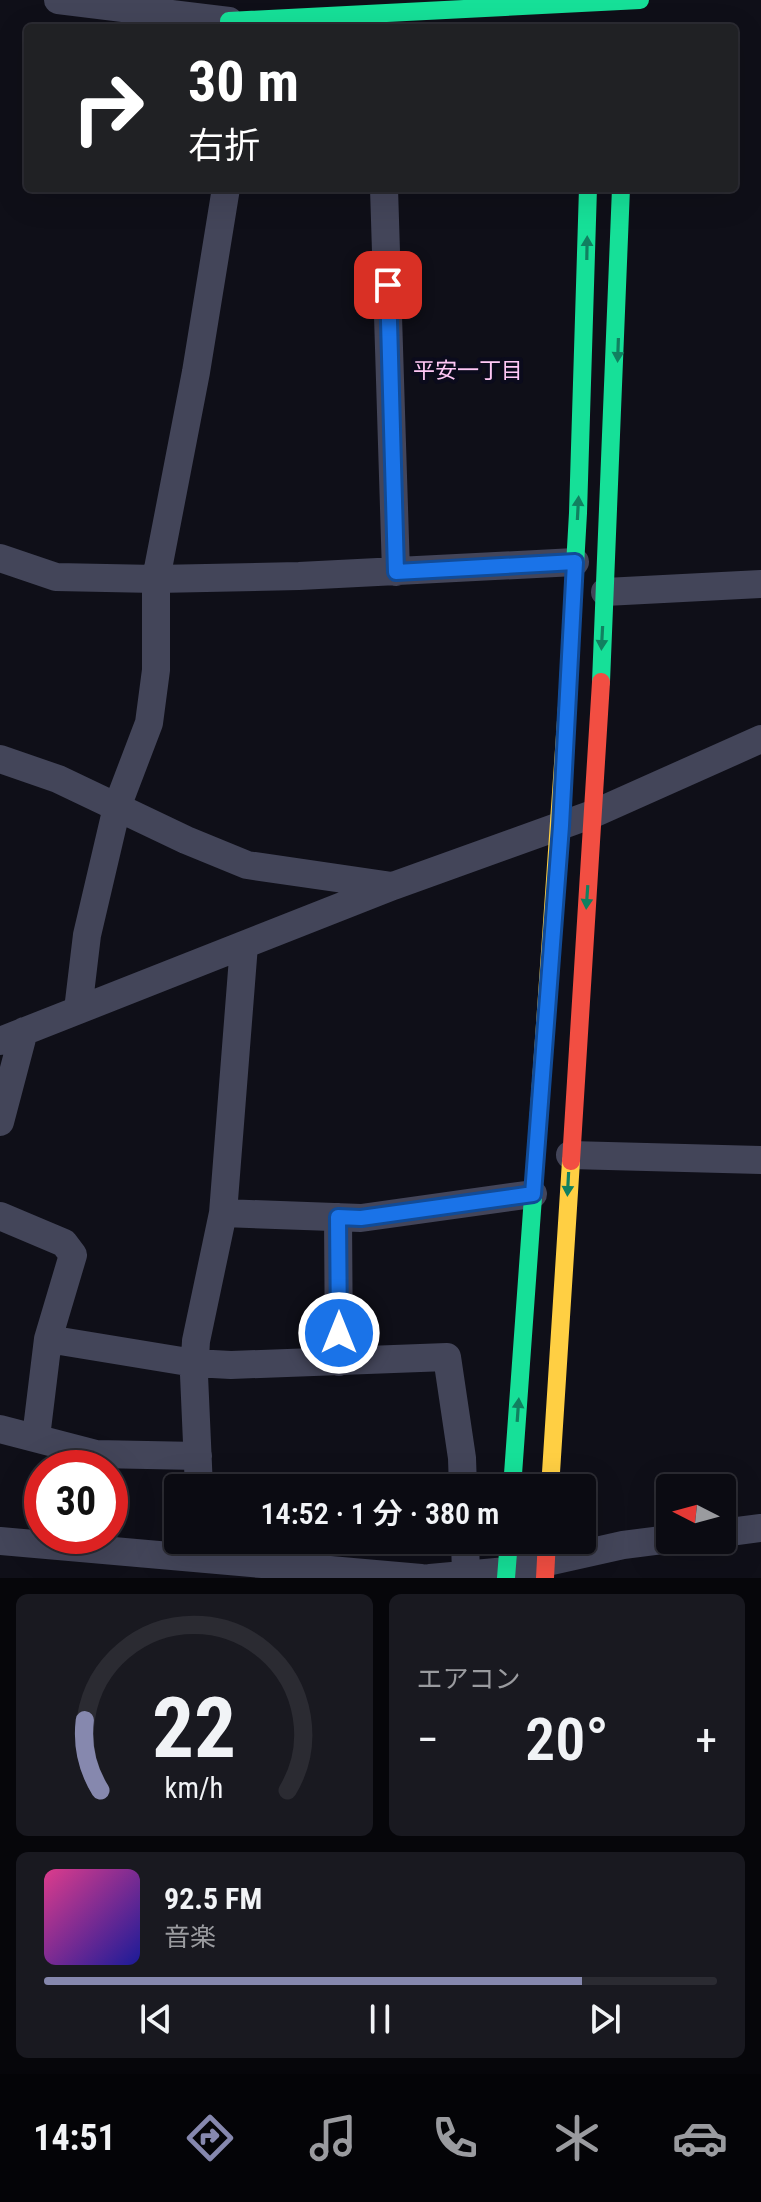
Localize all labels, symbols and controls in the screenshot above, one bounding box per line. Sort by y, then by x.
text: 30 m [188,49,299,115]
icon: right [56,56,160,160]
text: 右折 [188,125,260,167]
one-way arrow [581,235,594,260]
pin [354,251,422,319]
icon: arrive [366,263,410,307]
one-way arrow [611,338,624,363]
district label: 平安一丁目 [413,358,523,383]
one-way arrow [572,495,585,520]
one-way arrow [596,626,609,651]
one-way arrow [580,885,593,910]
one-way arrow [561,1172,574,1197]
position arrow [297,1291,381,1375]
one-way arrow [512,1397,525,1422]
speed limit sign: 30 [24,1450,128,1554]
north arrow [656,1474,736,1554]
map controls [656,1474,736,1554]
text: 14:52 · 1 分 · 380 m [261,1496,499,1531]
text: エアコン [417,1664,521,1694]
text: 22 [152,1680,236,1777]
text: 20° [525,1704,609,1775]
text: − [417,1714,439,1766]
text: + [695,1714,717,1766]
text: km/h [165,1771,224,1805]
text: 92.5 FM [164,1881,262,1916]
text: 音楽 [164,1922,216,1952]
icon: previous [134,1997,178,2041]
icon: pause [358,1997,402,2041]
icon: next [583,1997,627,2041]
icon: directions [182,2110,238,2166]
icon: music [305,2110,361,2166]
icon: phone [427,2110,483,2166]
icon: climate [549,2110,605,2166]
icon: car [672,2110,728,2166]
text: 14:51 [33,2117,116,2159]

